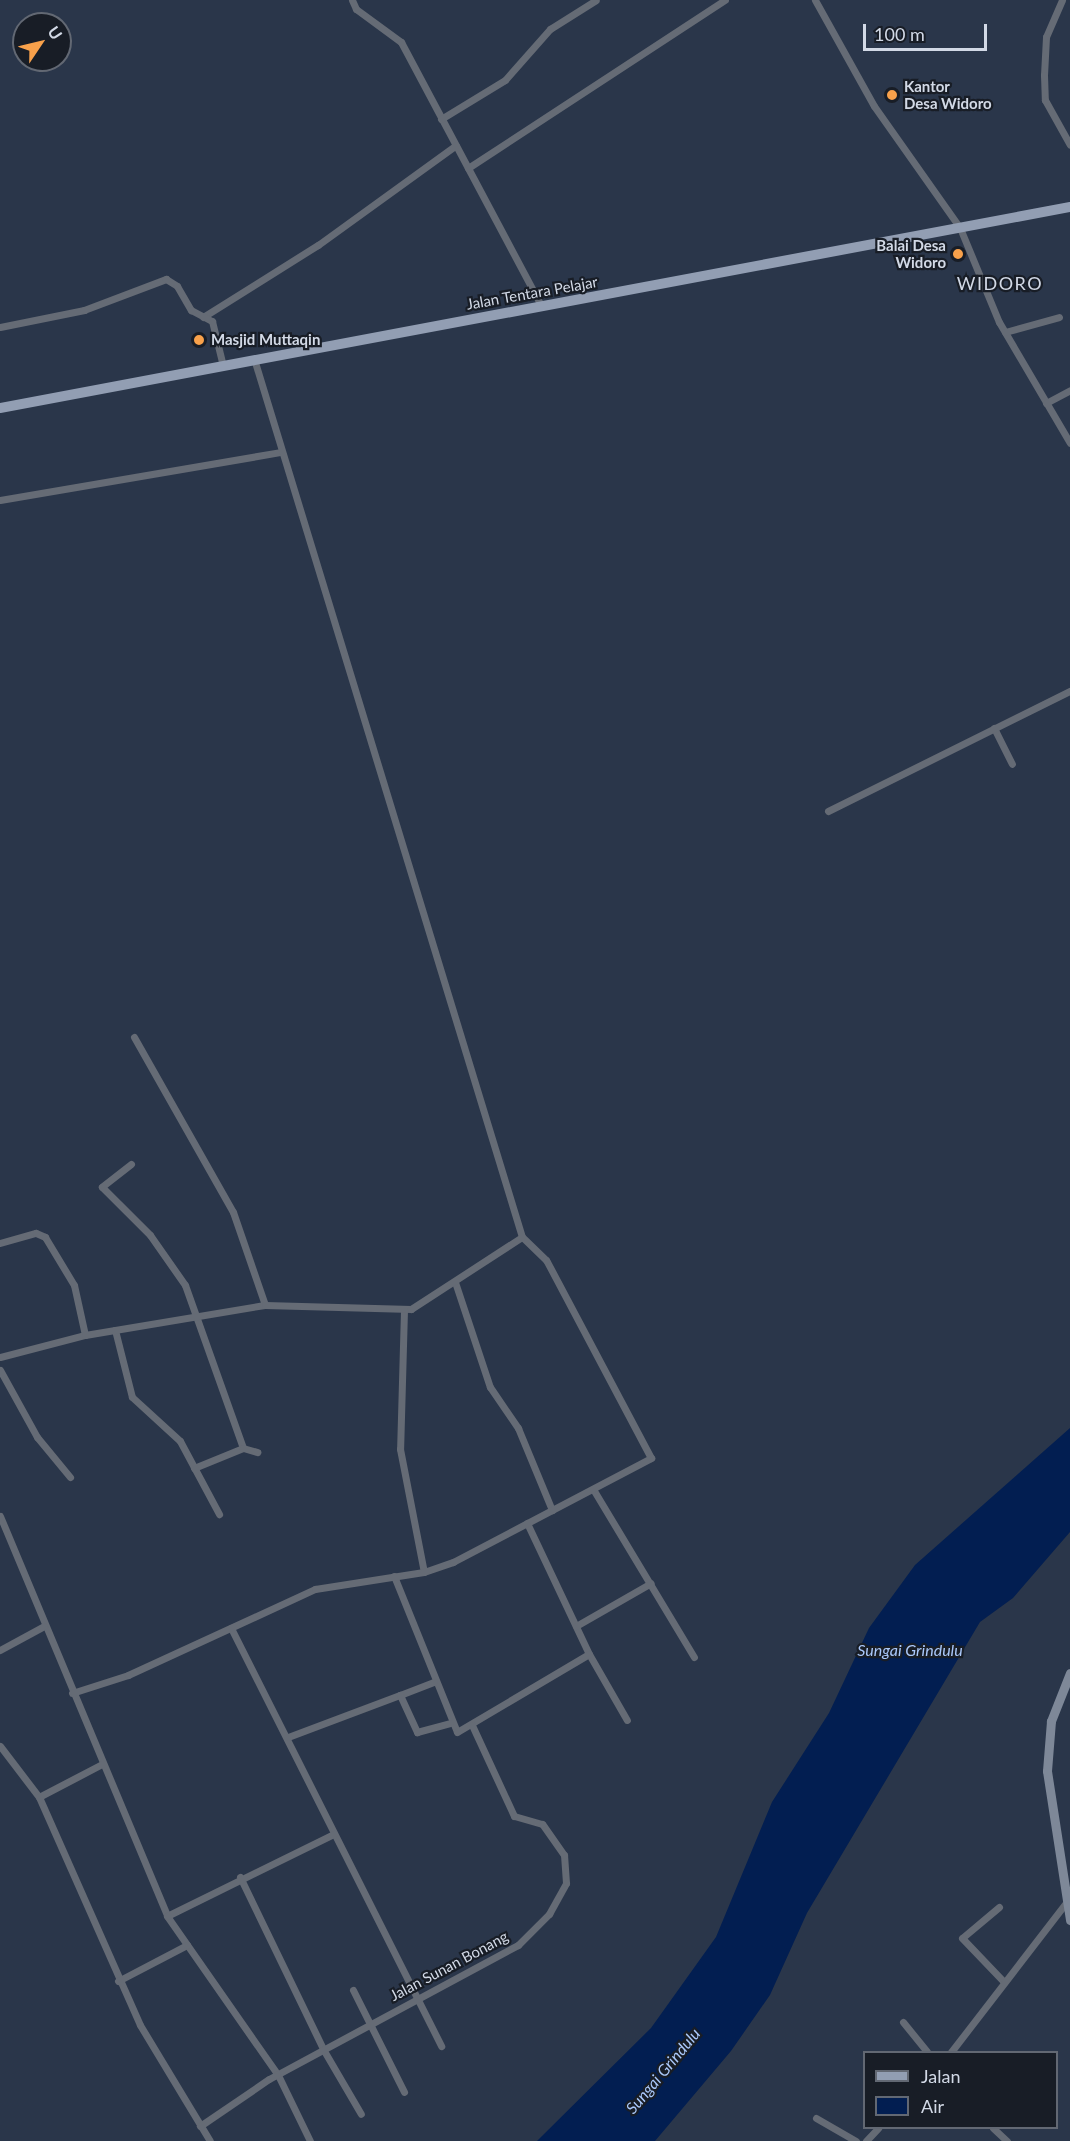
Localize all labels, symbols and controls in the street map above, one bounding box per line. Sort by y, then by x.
north arrow [12,12,72,72]
scale bar [866,12,990,50]
text: U [44,22,67,43]
text: 100 m [874,23,925,45]
place label: Kantor Desa Widoro [904,77,992,112]
marker: Kantor Desa Widoro [885,88,899,102]
place label: Balai Desa Widoro [876,236,946,271]
marker: Balai Desa Widoro [951,247,965,261]
district label: WIDORO [957,272,1043,294]
street label: Jalan Tentara Pelajar [465,273,599,313]
place label: Masjid Muttaqin [211,331,320,349]
marker: Masjid Muttaqin [192,333,206,347]
water label: Sungai Grindulu [857,1640,963,1660]
street label: Jalan Sunan Bonang [387,1927,511,2005]
water label: Sungai Grindulu [622,2024,704,2118]
legend [863,2051,1058,2129]
text: Jalan [921,2065,960,2087]
text: Air [921,2095,944,2117]

